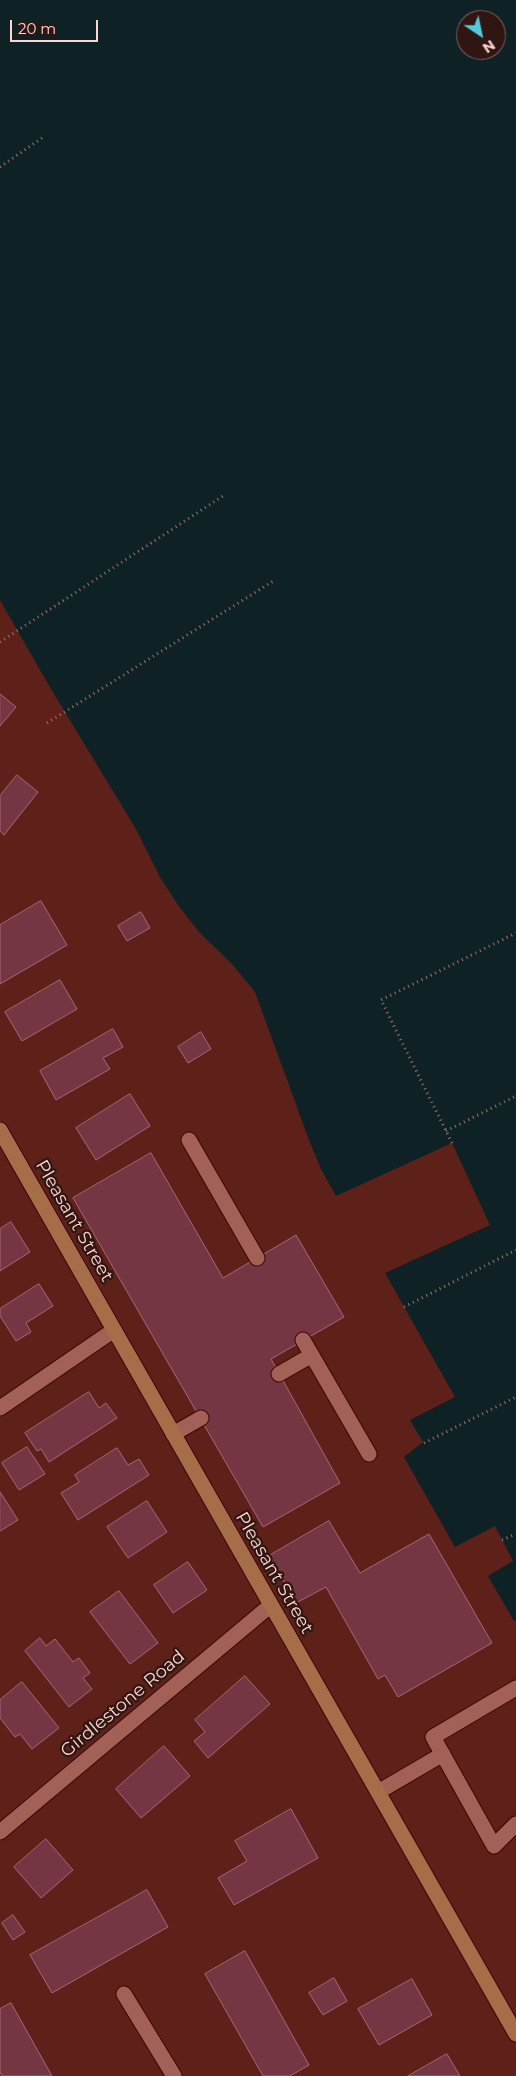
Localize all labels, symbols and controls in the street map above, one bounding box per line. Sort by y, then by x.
scale bar [12,10,100,42]
north arrow [456,10,506,60]
text: 20 m [18,19,56,38]
text: N [479,36,499,57]
street label: Pleasant Street [30,1156,118,1286]
street label: Pleasant Street [230,1508,318,1638]
street label: Girdlestone Road [56,1646,190,1762]

